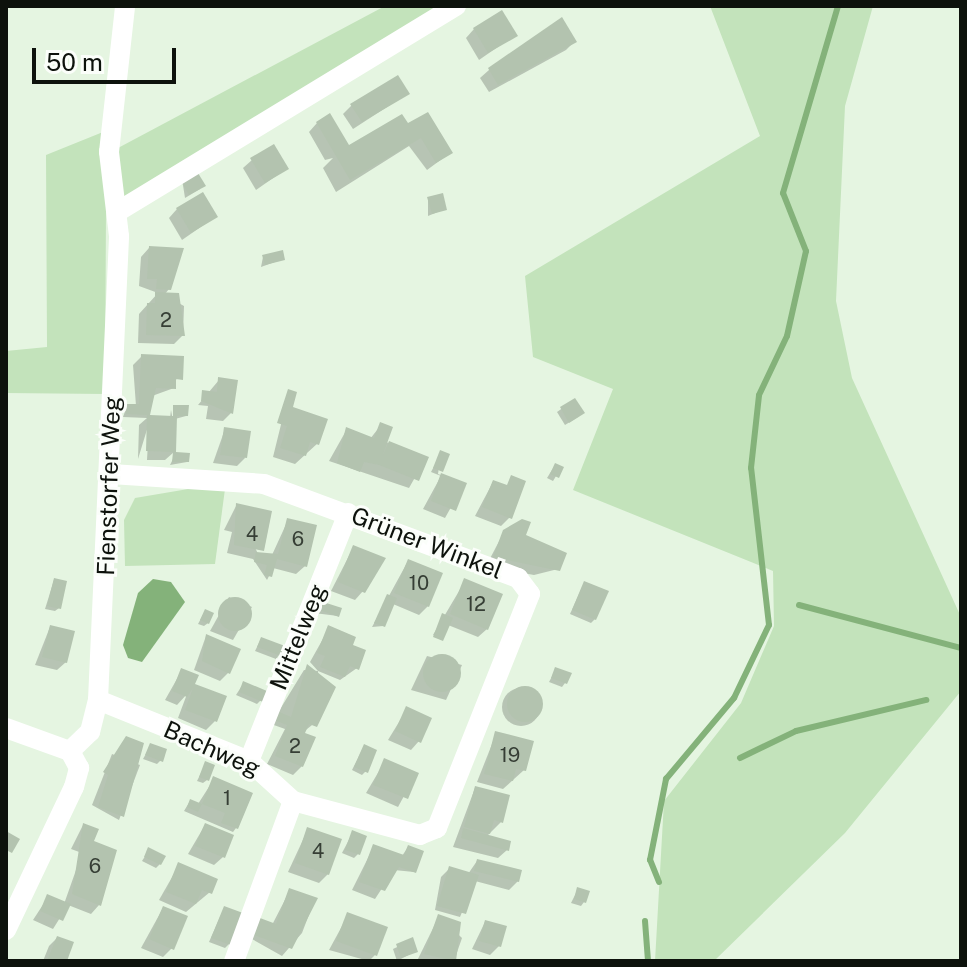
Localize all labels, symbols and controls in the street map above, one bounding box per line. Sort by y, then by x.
scale bar [36,32,180,82]
text: 50 m [46,48,103,76]
house number: 2 [160,308,172,332]
street label: Fienstorfer Weg [91,396,127,576]
street label: Grüner Winkel [347,501,507,585]
house number: 4 [246,522,258,546]
house number: 6 [292,527,304,551]
house number: 10 [409,571,429,595]
street label: Mittelweg [264,580,332,694]
house number: 12 [466,592,486,616]
street label: Bachweg [159,715,265,783]
house number: 2 [289,734,301,758]
house number: 19 [500,743,520,767]
house number: 1 [223,786,231,810]
house number: 4 [312,839,324,863]
house number: 6 [89,854,101,878]

